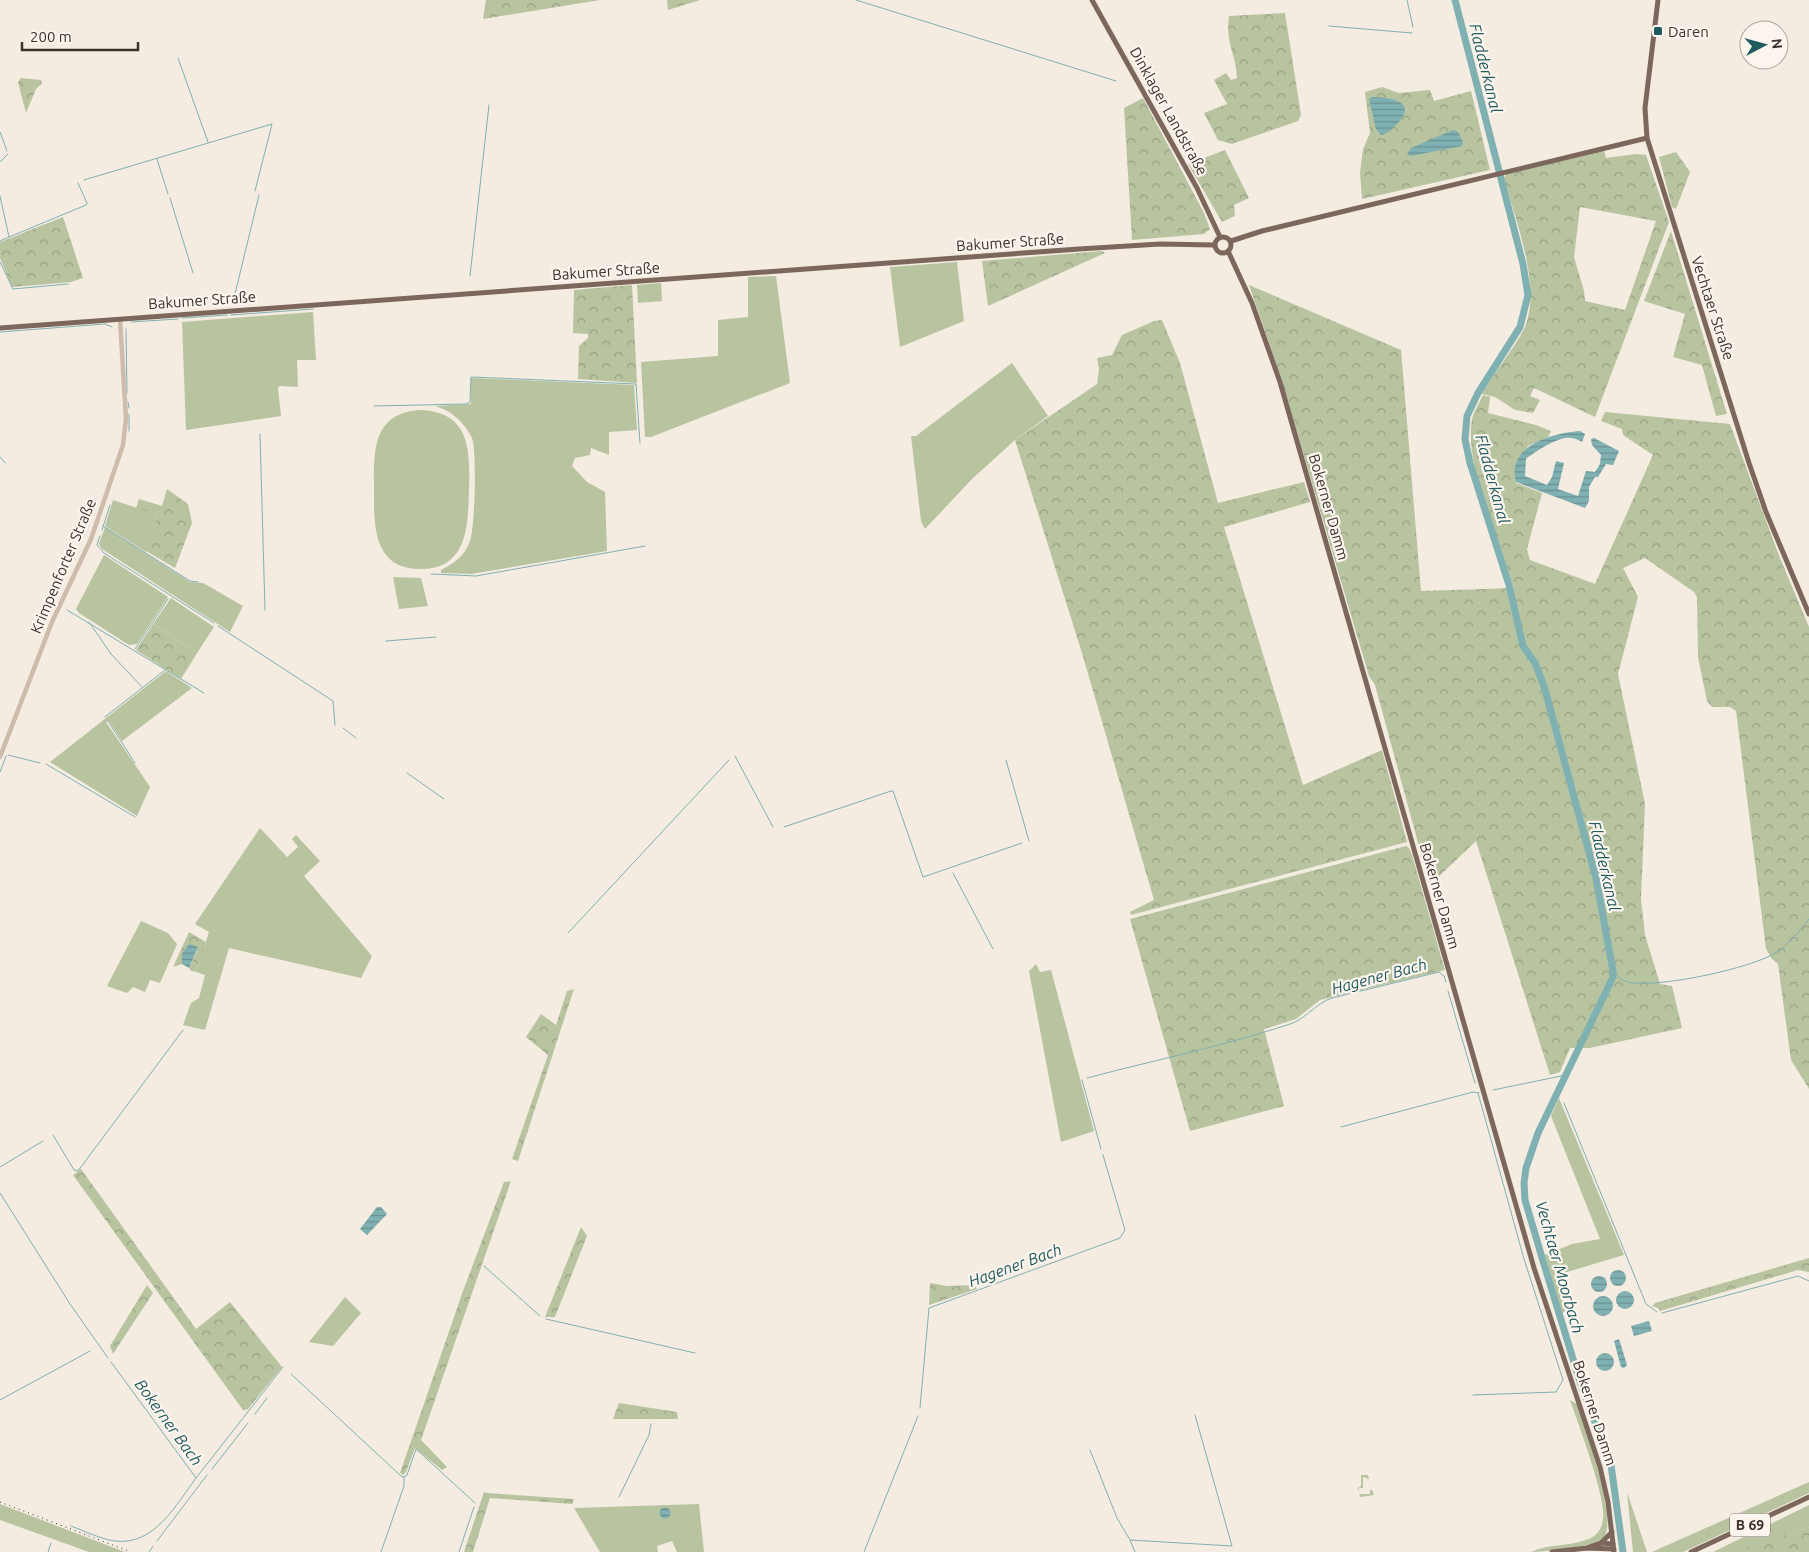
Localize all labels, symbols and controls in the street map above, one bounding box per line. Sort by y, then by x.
scale bar [22,20,139,52]
north arrow [1739,20,1789,70]
water label: Fladderkanal [1466,21,1506,115]
place label: Daren [1668,23,1709,40]
marker: Daren [1652,25,1664,37]
text: 200 m [30,28,72,45]
text: N [1768,38,1785,50]
street label: Dinklager Landstraße [1127,44,1211,178]
street label: Bakumer Straße [955,230,1065,254]
street label: Vechtaer Straße [1688,254,1738,362]
street label: Bakumer Straße [551,259,661,283]
street label: Bakumer Straße [147,288,257,312]
water label: Fladderkanal [1472,432,1514,526]
street label: Bokerner Damm [1306,452,1352,562]
street label: Krimpenforter Straße [27,496,99,636]
water label: Fladderkanal [1586,819,1624,913]
street label: Bokerner Damm [1417,841,1463,951]
water label: Hagener Bach [1329,955,1429,997]
water label: Vechtaer Moorbach [1532,1199,1588,1335]
water label: Hagener Bach [966,1240,1064,1290]
street label: Bokerner Damm [1570,1358,1620,1468]
water label: Bokerner Bach [132,1375,206,1469]
road number: B 69 [1730,1514,1770,1536]

